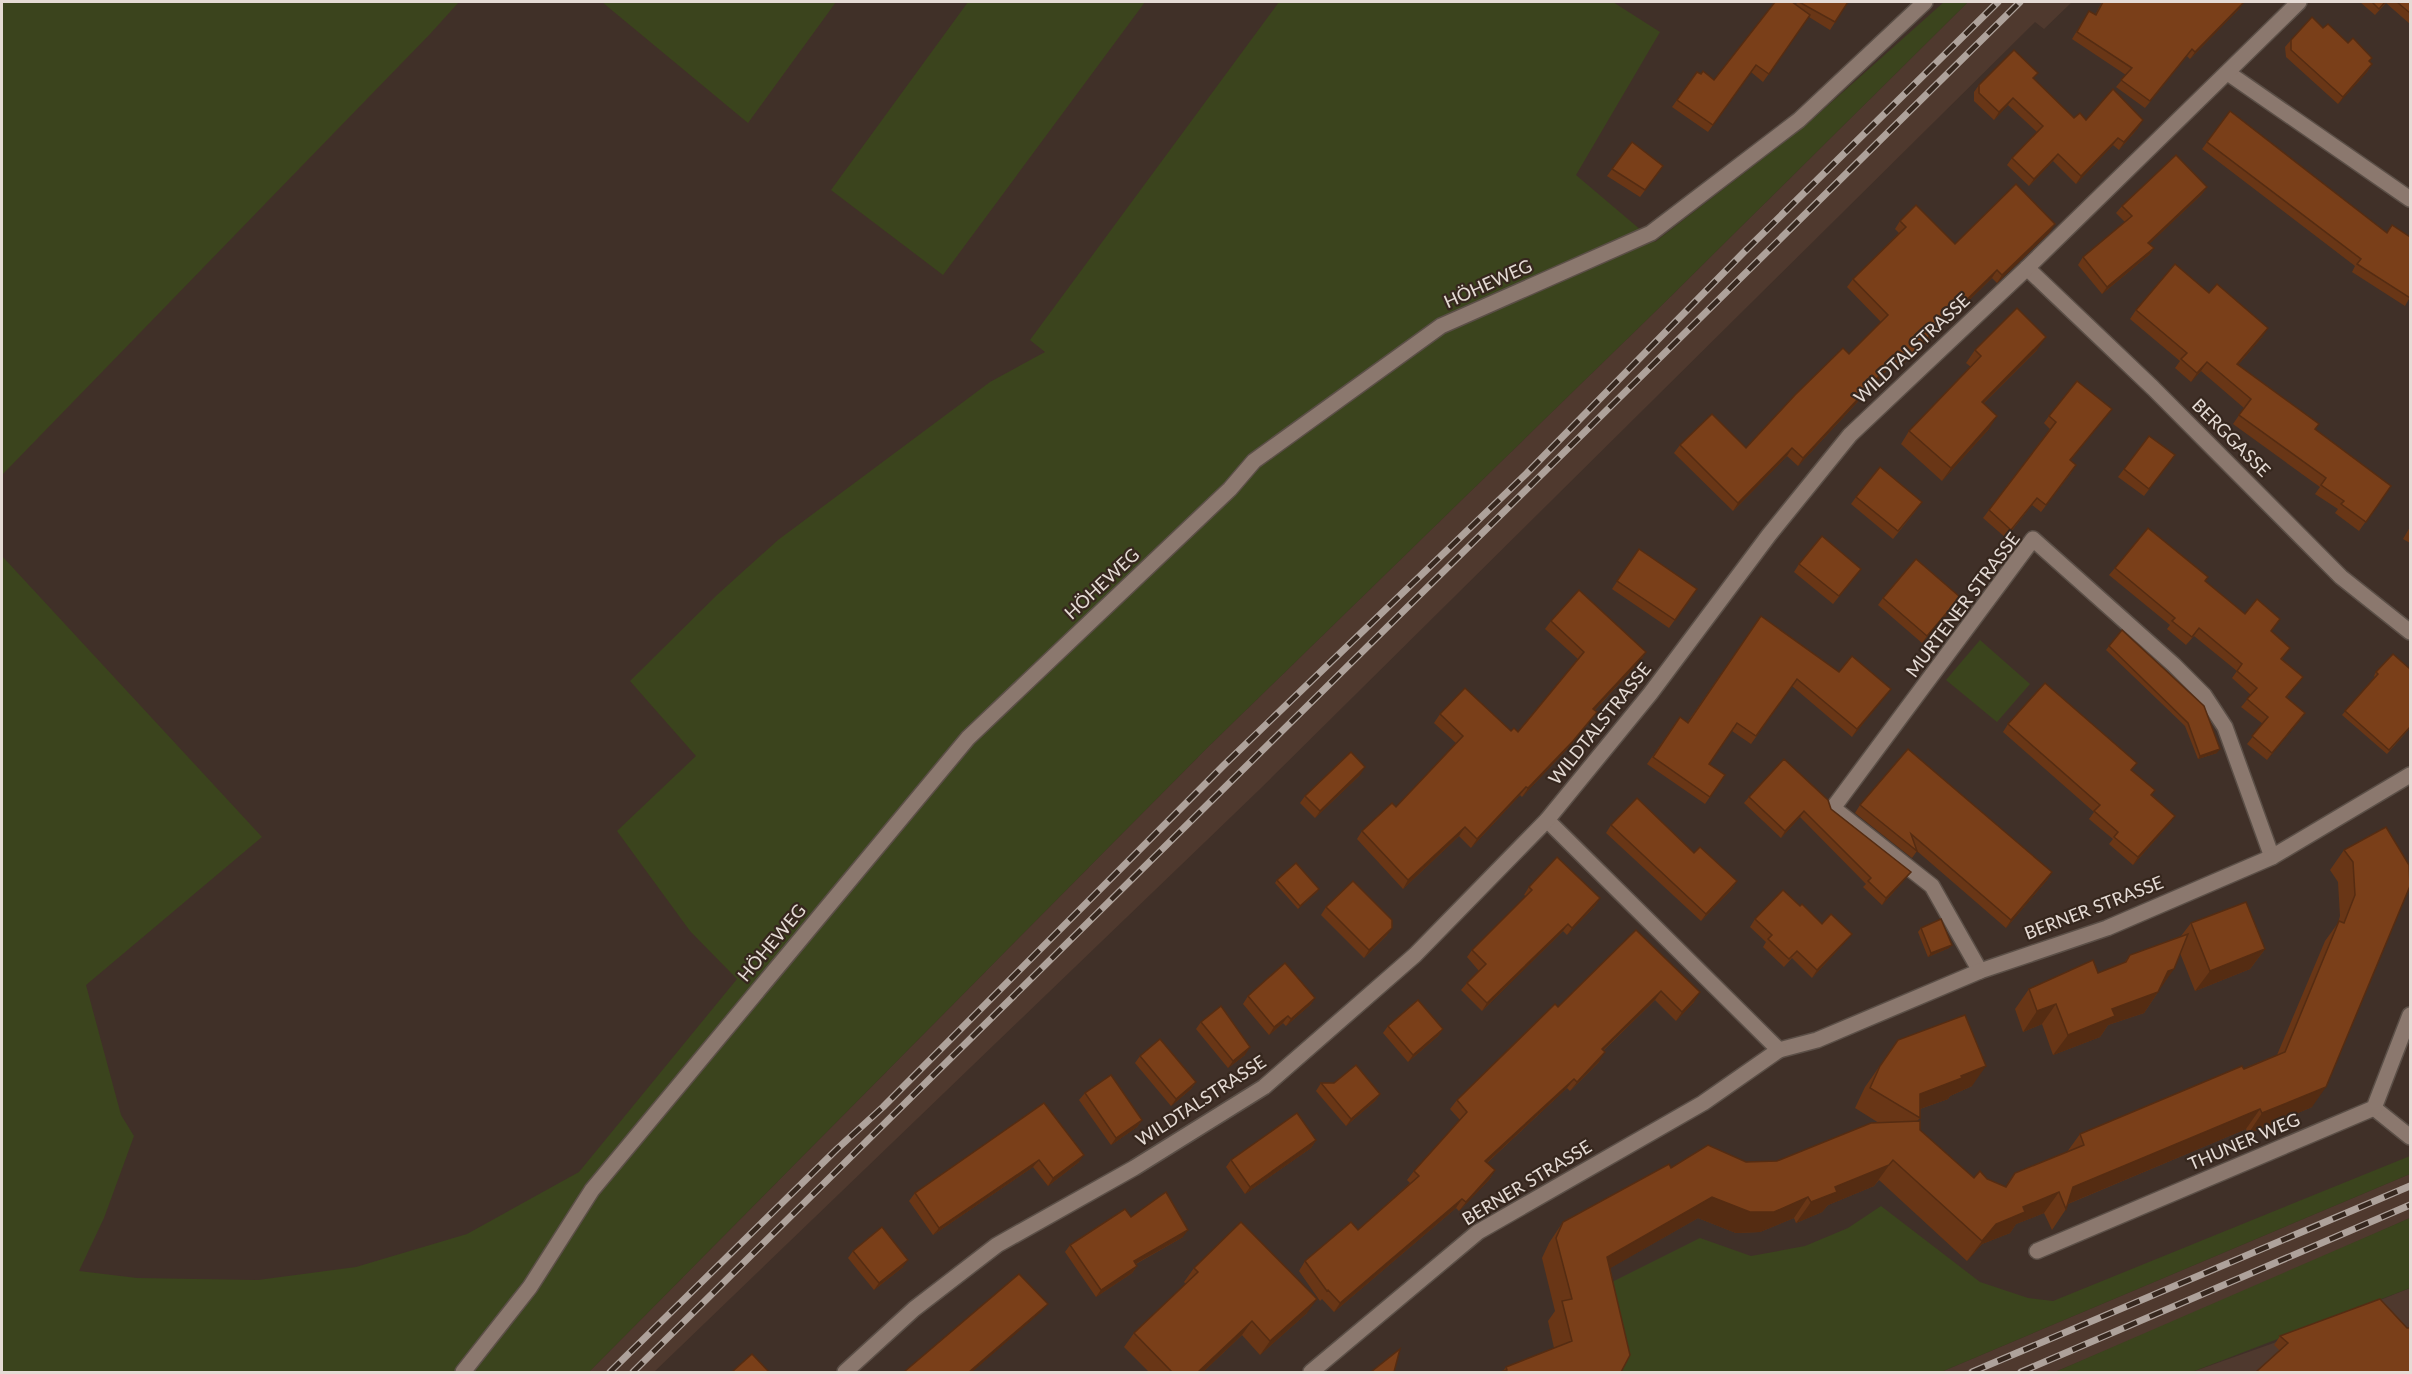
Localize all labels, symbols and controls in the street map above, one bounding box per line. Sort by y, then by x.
street label: HÖHEWEG [1440,254,1535,312]
street label: WILDTALSTRASSE [1849,289,1974,408]
street label: BERGGASSE [2188,394,2275,481]
street label: MURTENER STRASSE [1901,528,2024,681]
street label: HÖHEWEG [1059,543,1143,623]
street label: WILDTALSTRASSE [1543,658,1655,789]
street label: BERNER STRASSE [2021,870,2166,944]
street label: HÖHEWEG [733,899,810,986]
street label: WILDTALSTRASSE [1131,1050,1270,1150]
street label: THUNER WEG [2184,1108,2303,1175]
street label: BERNER STRASSE [1458,1135,1595,1229]

